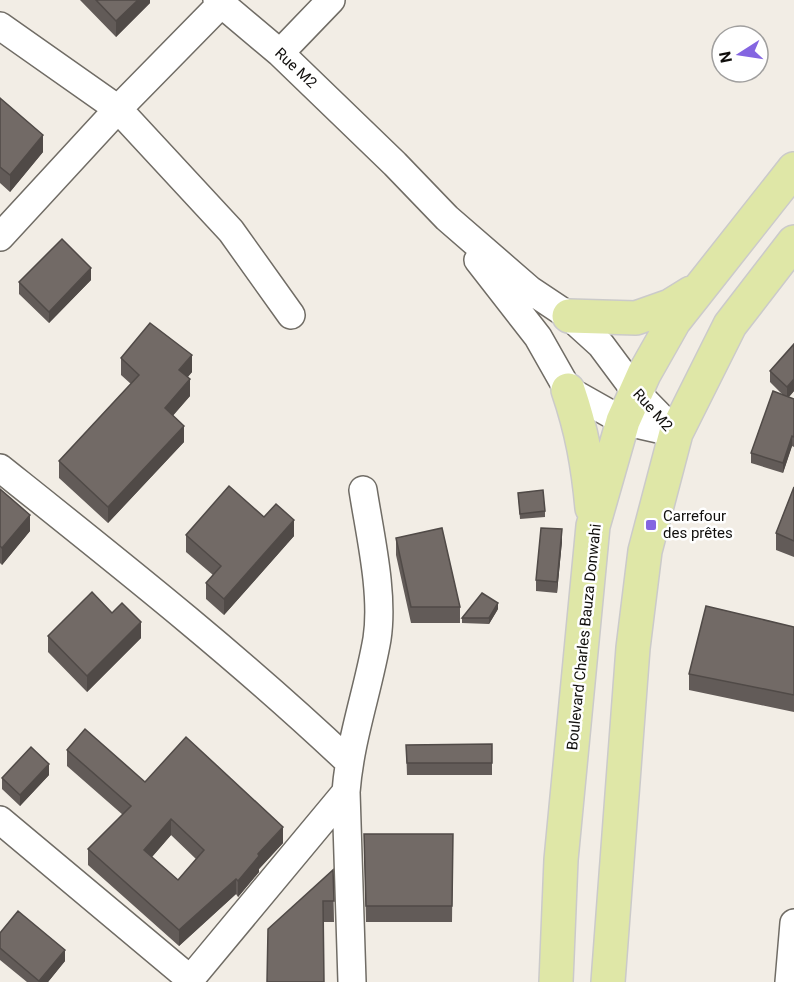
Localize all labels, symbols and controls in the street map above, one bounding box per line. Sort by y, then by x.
north arrow [710,24,770,84]
street label: Rue M2 [271,44,321,92]
text: N [715,50,736,65]
street label: Rue M2 [629,385,677,435]
place label: Carrefour des prêtes [663,507,733,542]
marker: Carrefour des prêtes [644,518,658,532]
street label: Boulevard Charles Bauza Donwahi [563,523,605,751]

